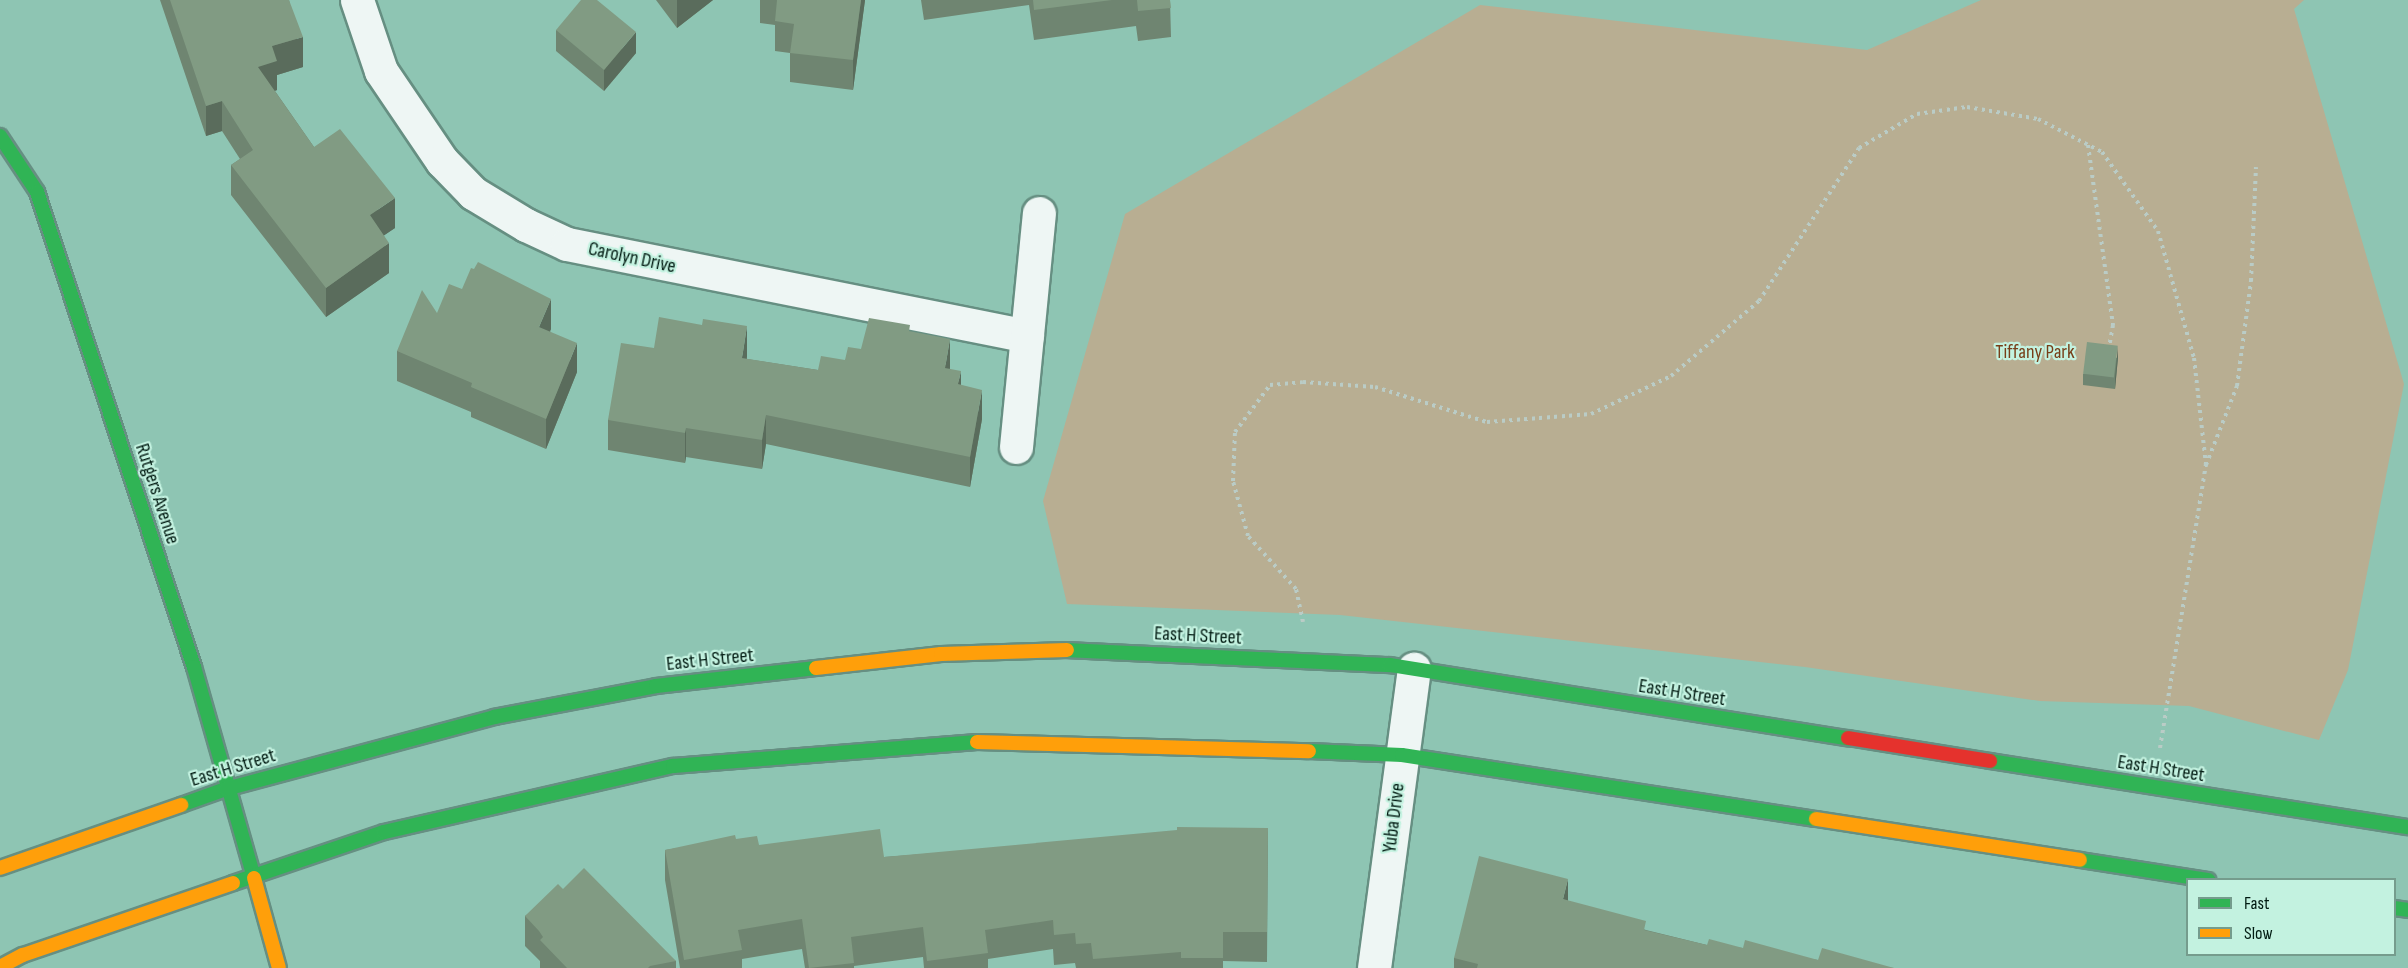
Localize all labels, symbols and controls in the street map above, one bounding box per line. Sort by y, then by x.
street label: Carolyn Drive [586,237,678,279]
park label: Tiffany Park [1995,340,2075,364]
street label: Rutgers Avenue [129,441,185,547]
street label: East H Street [1154,622,1242,650]
street label: East H Street [665,643,755,677]
street label: East H Street [1637,674,1727,712]
street label: East H Street [188,744,278,792]
street label: East H Street [2116,750,2206,788]
street label: Yuba Drive [1378,782,1410,854]
legend [2186,878,2396,956]
text: Fast [2244,893,2269,914]
text: Slow [2244,923,2273,944]

